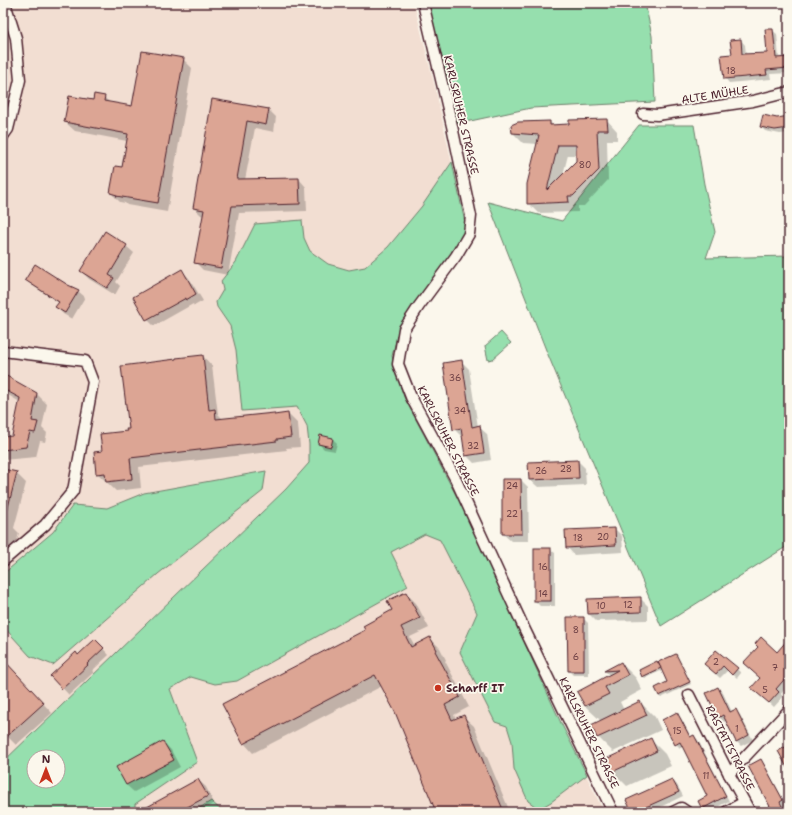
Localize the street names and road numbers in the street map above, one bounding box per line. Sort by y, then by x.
street label: KARLSRUHER STRASSE [440,54,482,176]
street label: ALTE MÜHLE [680,82,750,108]
street label: KARLSRUHER STRASSE [414,383,482,499]
street label: KARLSRUHER STRASSE [555,675,623,791]
street label: RASTATTSTRASSE [702,703,758,793]

